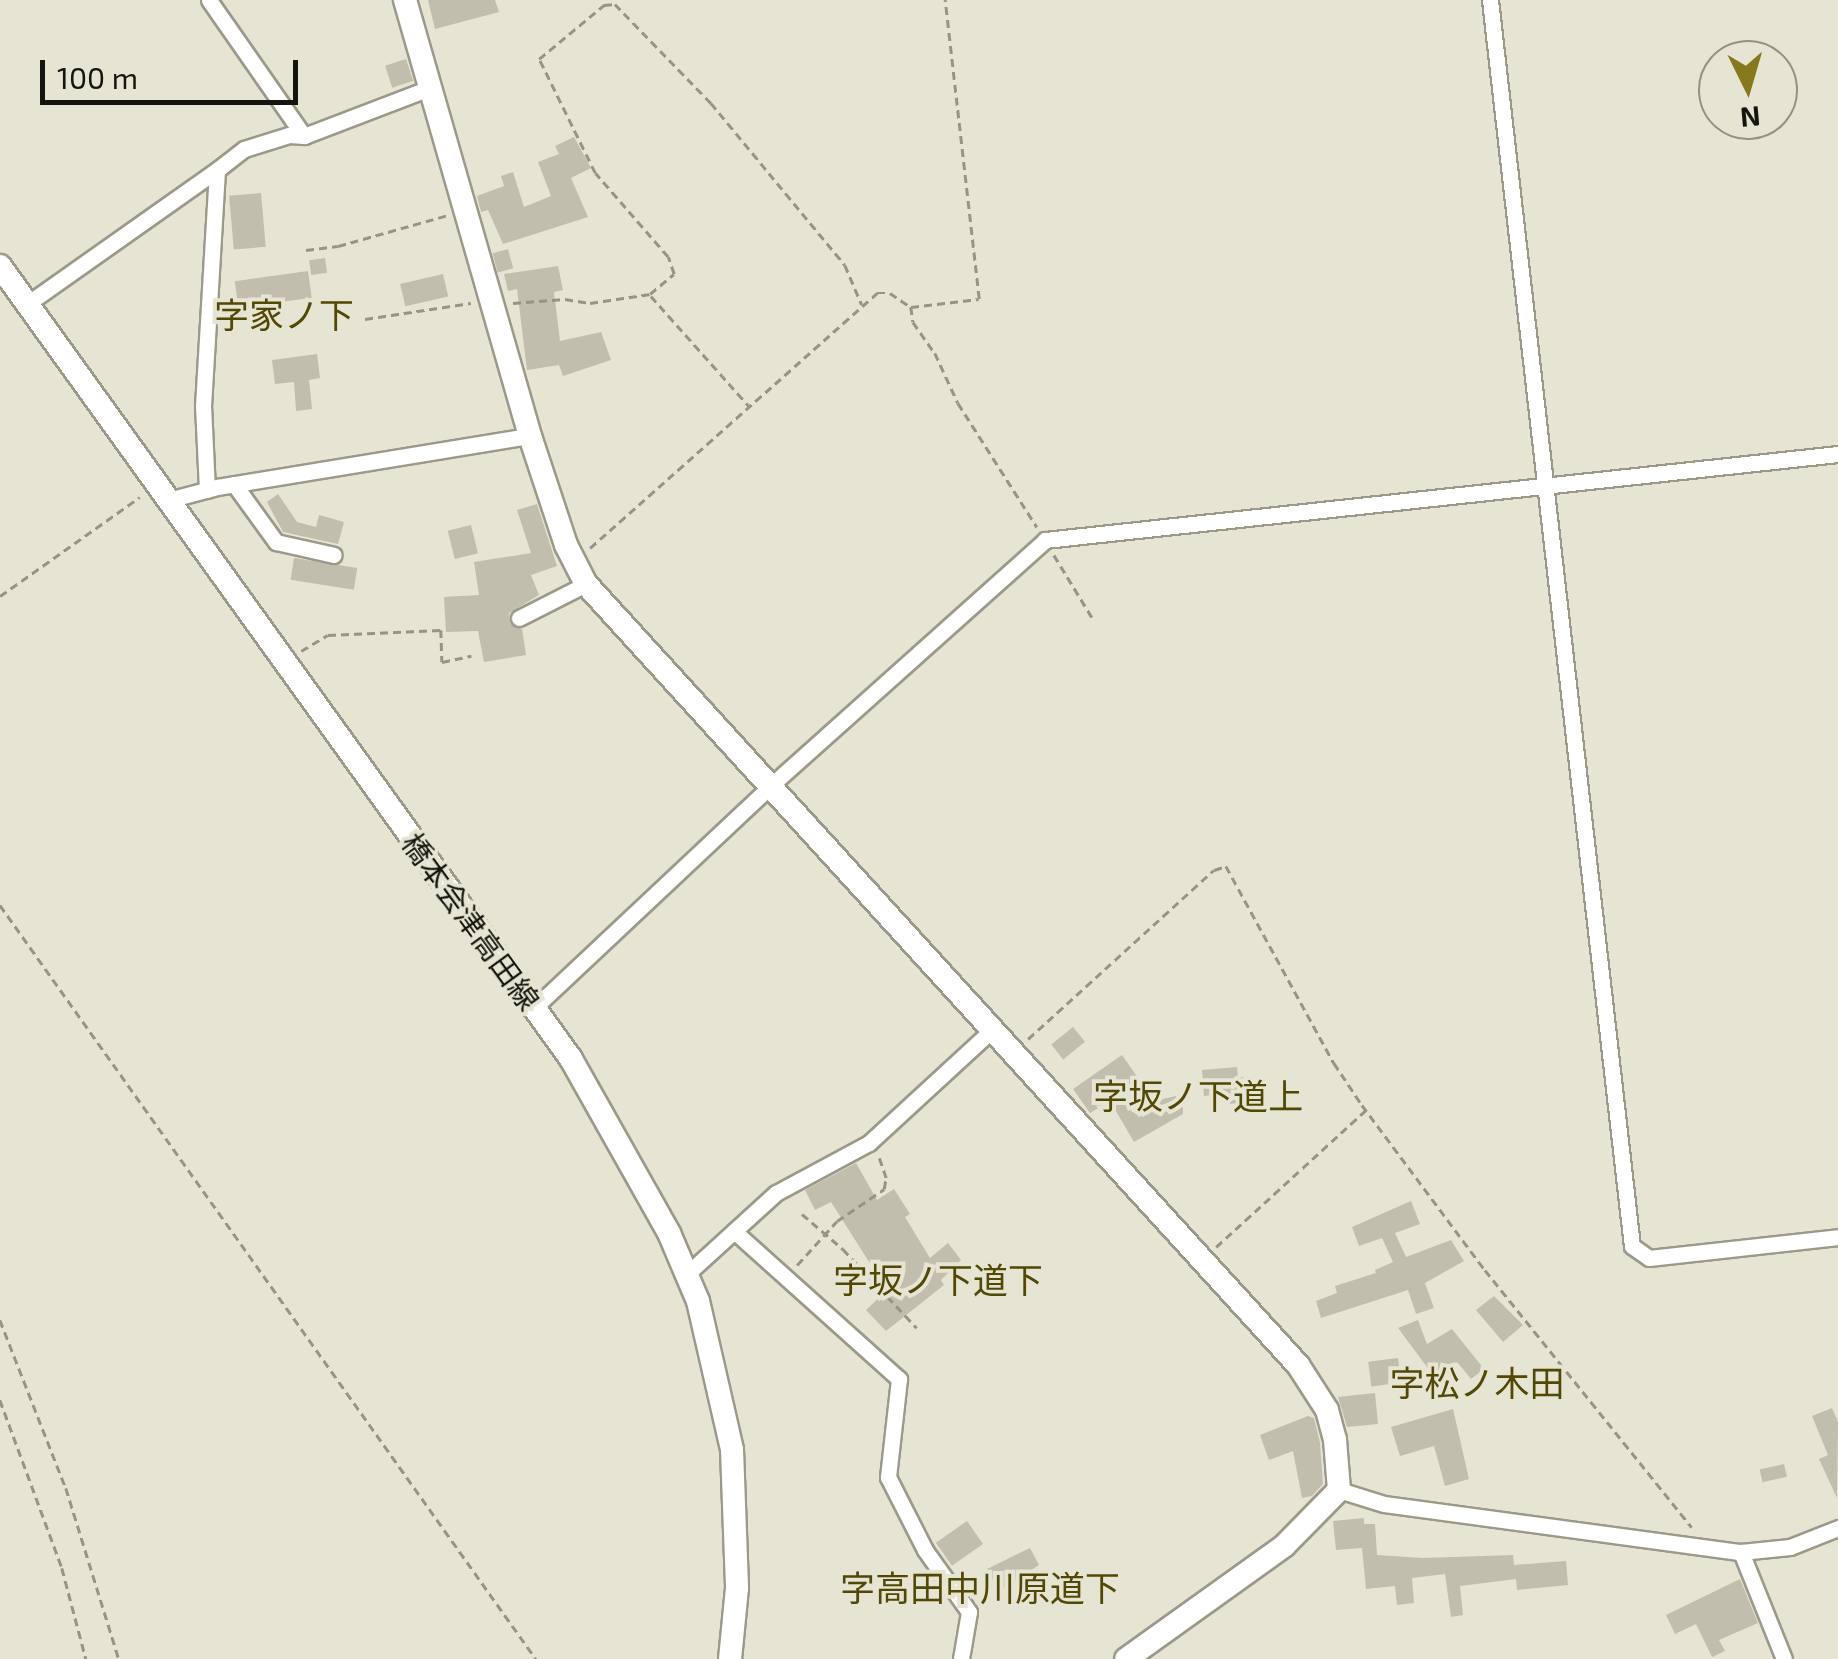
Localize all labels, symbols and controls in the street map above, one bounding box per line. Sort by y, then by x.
scale bar [45,40,302,102]
north arrow [1698,40,1798,140]
text: 100 m [57,59,138,95]
text: N [1739,100,1762,136]
district label: 字家ノ下 [214,293,354,335]
street label: 橋本会津高田線 [395,825,547,1017]
district label: 字坂ノ下道上 [1093,1074,1303,1116]
district label: 字坂ノ下道下 [833,1258,1043,1300]
district label: 字松ノ木田 [1390,1361,1564,1403]
district label: 字高田中川原道下 [840,1566,1120,1608]

